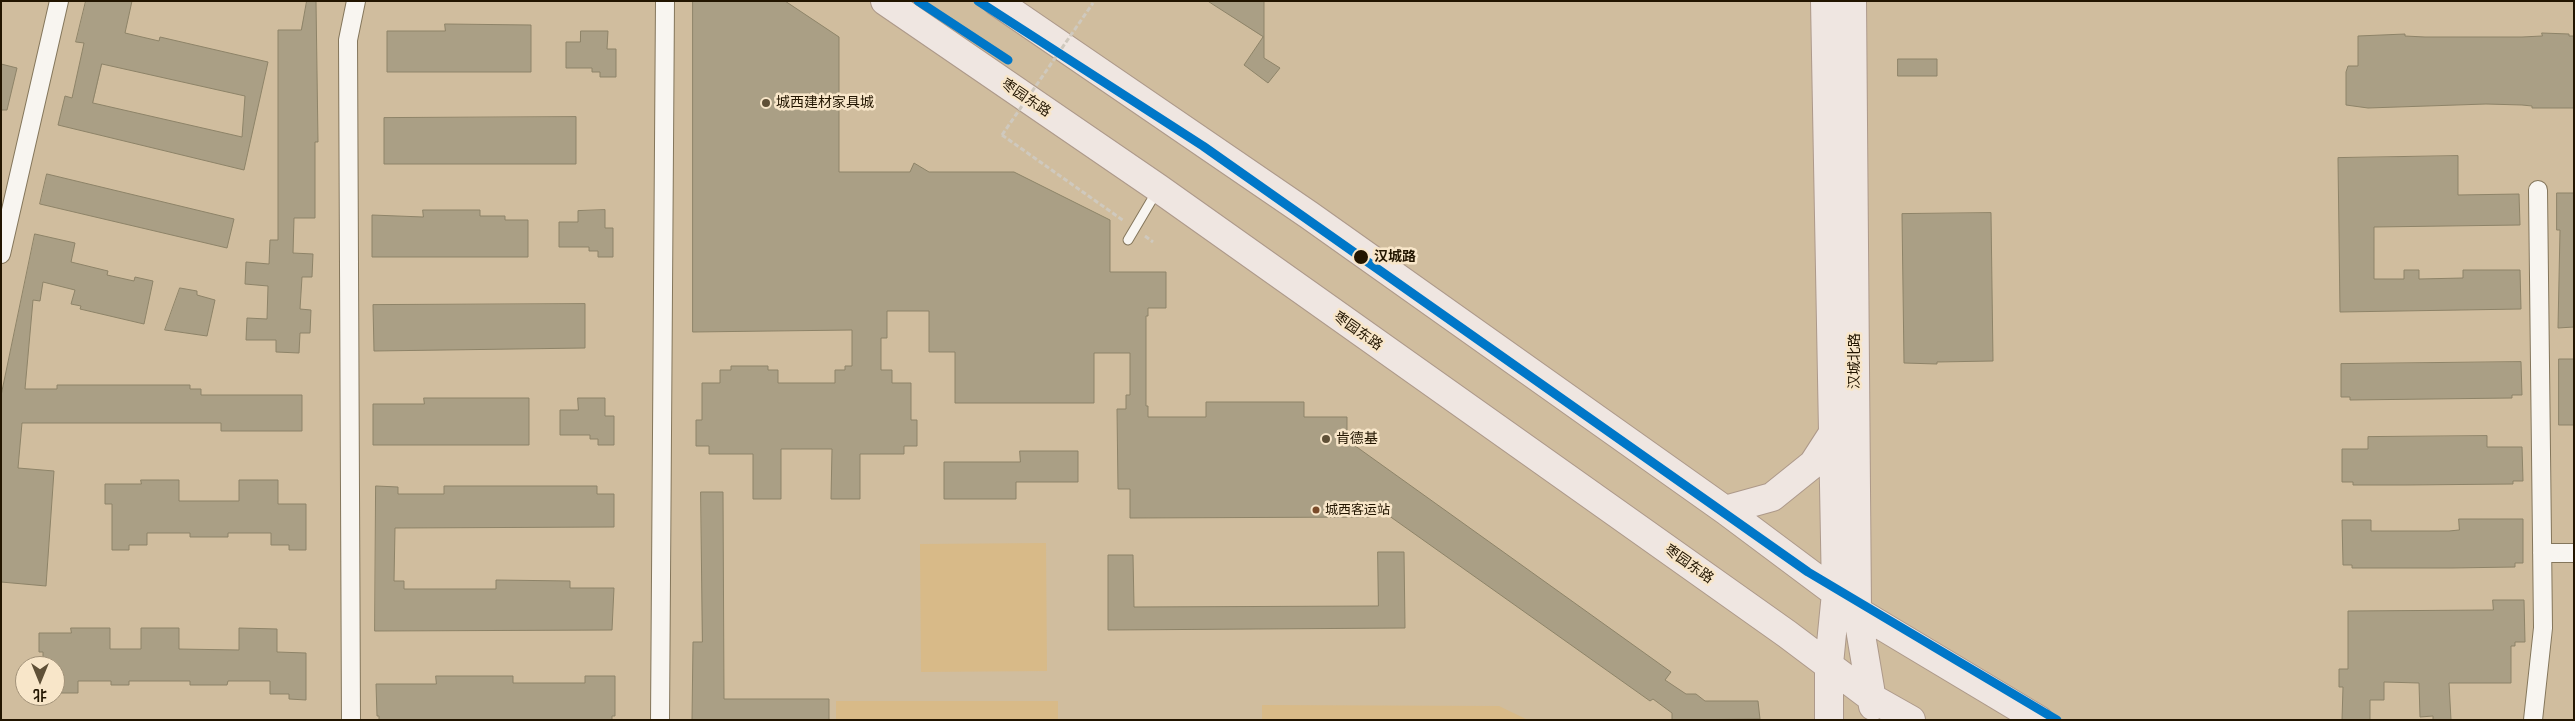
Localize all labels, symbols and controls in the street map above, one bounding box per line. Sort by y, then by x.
street label: 枣园东路 [998,75,1054,121]
place label: 城西建材家具城 [776,95,874,111]
marker: 城西建材家具城 [760,97,772,109]
marker: 汉城路 [1352,248,1370,266]
place label: 汉城路 [1374,249,1416,265]
street label: 枣园东路 [1330,308,1386,354]
street label: 汉城北路 [1847,333,1863,389]
place label: 肯德基 [1336,431,1378,447]
marker: 肯德基 [1320,433,1332,445]
place label: 城西客运站 [1325,502,1390,518]
marker: 城西客运站 [1311,505,1321,515]
street label: 枣园东路 [1661,541,1717,587]
north arrow [15,656,65,706]
text: 北 [33,686,47,704]

